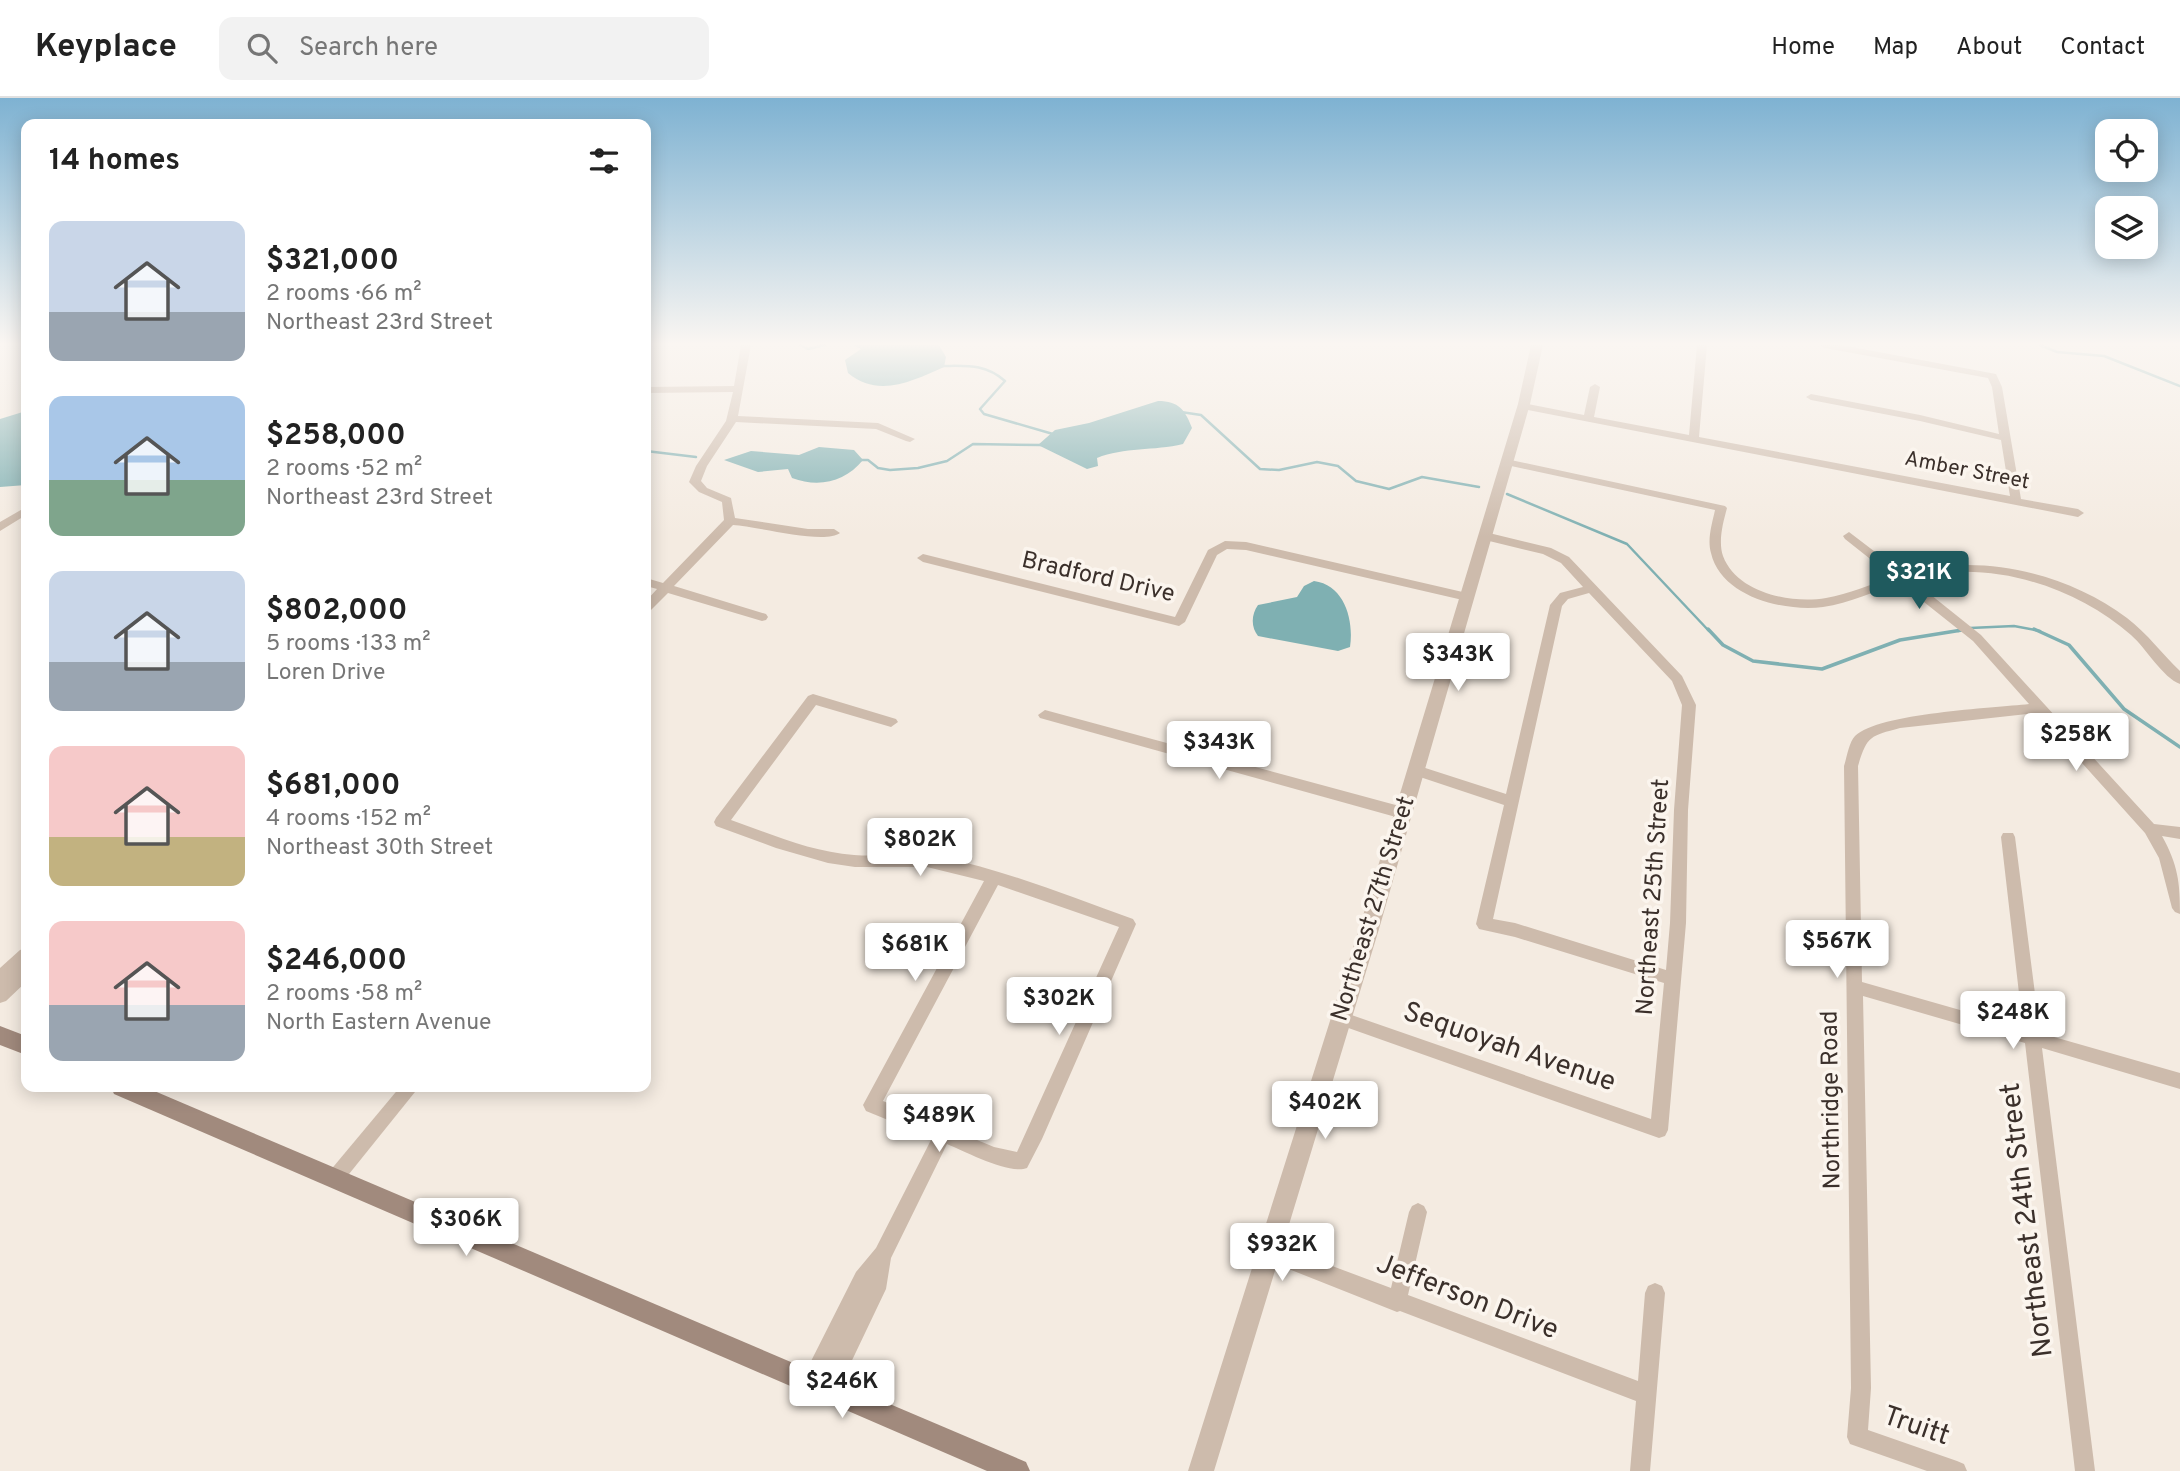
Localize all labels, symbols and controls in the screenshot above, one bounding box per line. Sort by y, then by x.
search box [219,17,709,80]
text: Keyplace [35,27,177,69]
icon: search [243,29,281,67]
text: Search here [299,32,438,65]
text: Home [1771,33,1835,63]
text: Map [1873,33,1918,63]
text: About [1956,33,2022,63]
text: Contact [2060,33,2145,63]
map controls [2095,119,2158,259]
button: locate [2095,119,2158,182]
icon: filters [585,142,623,180]
text: 14 homes [49,143,180,180]
button: layers [2095,196,2158,259]
text: $321,000 [266,243,399,280]
icon: home [105,249,189,333]
text: 2 rooms · 66 m² [266,280,422,309]
text: Northeast 23rd Street [266,309,493,338]
text: $258,000 [266,418,406,455]
icon: home [105,424,189,508]
street label: Amber Street [1902,446,2032,496]
text: 2 rooms · 52 m² [266,455,422,484]
text: Northeast 23rd Street [266,484,493,513]
street label: Bradford Drive [1018,546,1178,610]
pin: $321K [1870,552,1968,611]
text: $321K [1886,559,1952,588]
text: $802,000 [266,593,407,630]
icon: home [105,599,189,683]
text: 5 rooms · 133 m² [266,630,431,659]
pin: $343K [1409,634,1507,693]
text: $343K [1422,641,1494,670]
text: Loren Drive [266,659,385,688]
pin: $258K [2027,714,2125,773]
text: $258K [2040,721,2112,750]
pin: $343K [1170,722,1268,781]
text: $343K [1183,729,1255,758]
text: $681,000 [266,768,401,805]
icon: home [105,774,189,858]
street label: Northeast 25th Street [1631,778,1677,1016]
street label: Northeast 27th Street [1325,793,1423,1025]
text: 4 rooms · 152 m² [266,805,431,834]
pin: $802K [871,818,969,878]
text: $802K [883,826,957,855]
text: Northeast 30th Street [266,834,493,863]
pin: $567K [1788,920,1886,980]
pin: $681K [866,924,964,983]
text: $567K [1802,928,1872,957]
text: $681K [881,931,949,960]
text: $246,000 [266,943,407,980]
icon: home [105,949,189,1033]
pin: $302K [1010,978,1108,1037]
text: 2 rooms · 58 m² [266,980,422,1009]
text: $302K [1023,985,1095,1014]
pin: $248K [1964,992,2062,1051]
street label: Sequoyah Avenue [1398,995,1620,1101]
text: $248K [1976,999,2050,1028]
text: North Eastern Avenue [266,1009,491,1038]
street label: Northridge Road [1815,1010,1849,1190]
street label: Northeast 24th Street [1993,1081,2063,1359]
pin: $402K [1276,1082,1374,1141]
text: $402K [1288,1089,1362,1118]
pin: $489K [890,1094,988,1154]
text: $489K [902,1102,976,1131]
pin: $306K [417,1198,515,1258]
text: $306K [430,1206,502,1235]
pin: $932K [1233,1224,1331,1283]
text: $932K [1246,1231,1318,1260]
street label: Jefferson Drive [1371,1247,1563,1349]
pin: $246K [793,1360,891,1420]
text: $246K [805,1368,879,1397]
street label: Truitt [1878,1399,1954,1455]

